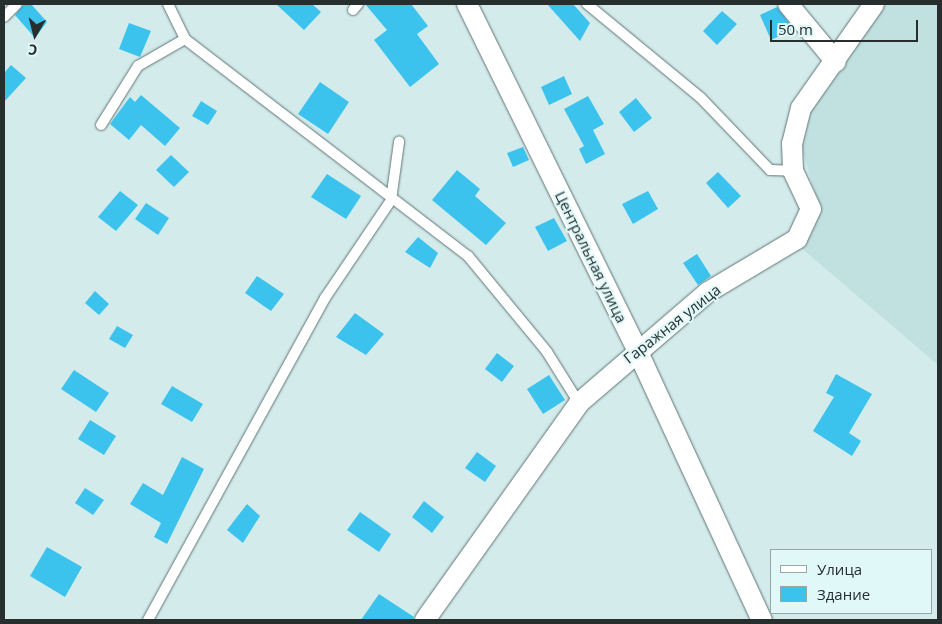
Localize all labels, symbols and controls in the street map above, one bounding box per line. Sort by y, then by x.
north arrow [10,10,60,60]
scale bar [772,10,920,42]
text: 50 m [778,19,813,39]
text: С [27,40,39,60]
street label: Центральная улица [551,188,631,326]
street label: Гаражная улица [620,281,724,367]
legend [770,549,932,614]
text: Улица [817,559,862,579]
text: Здание [817,584,870,604]

